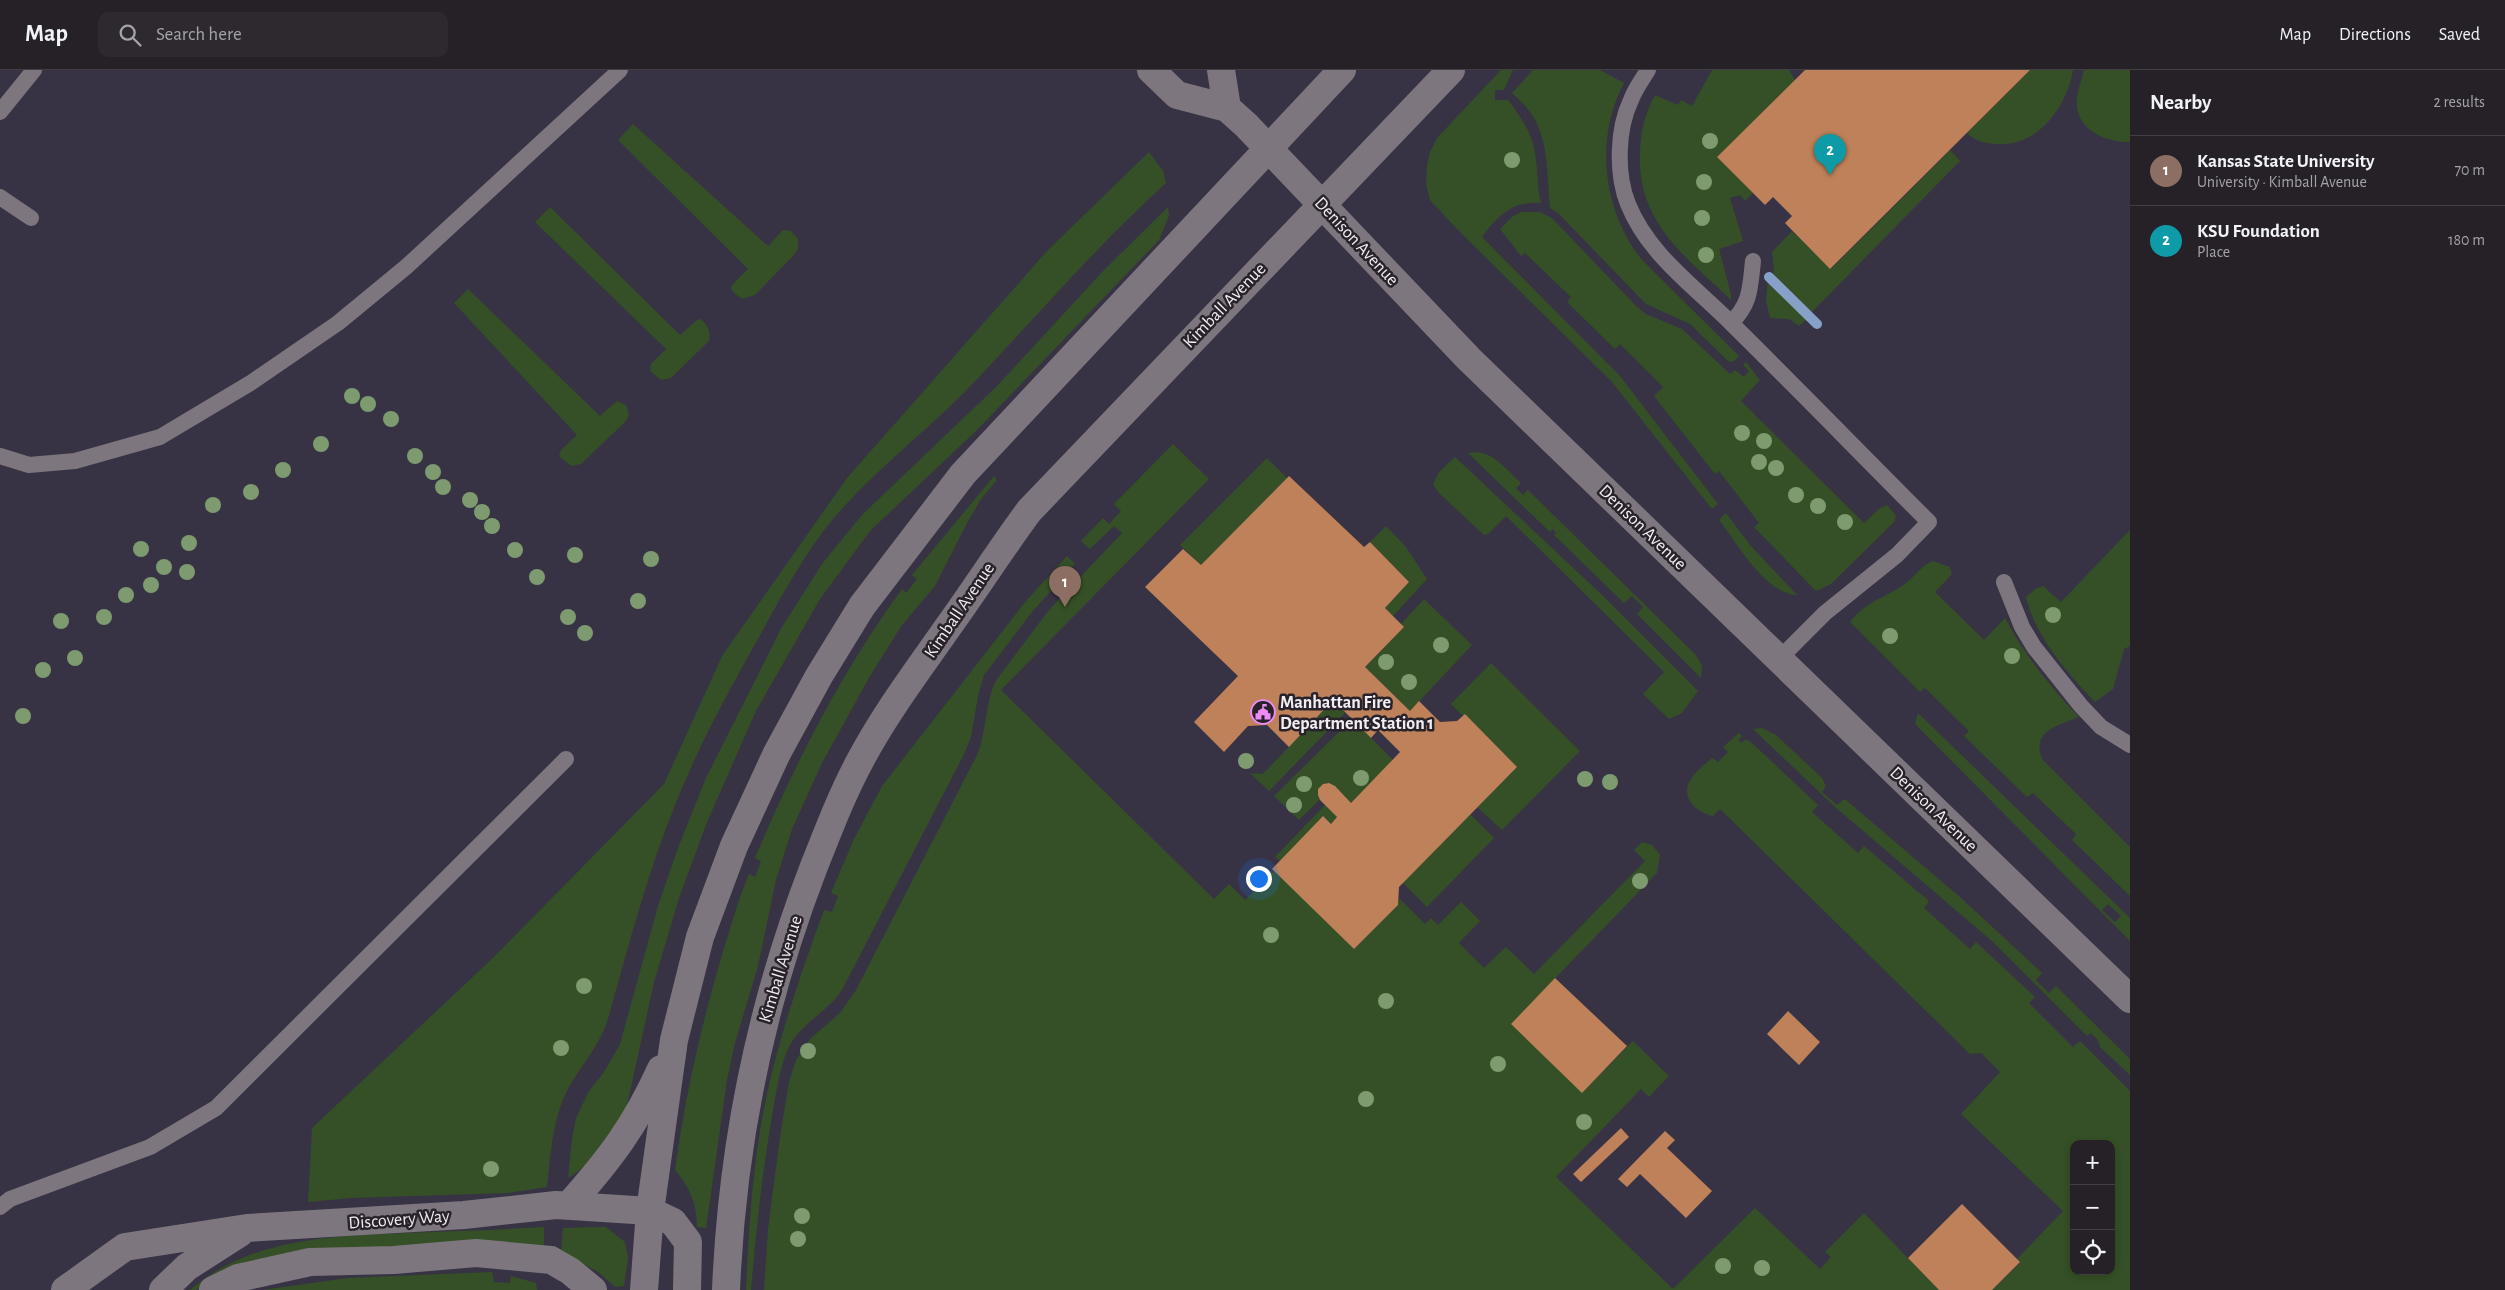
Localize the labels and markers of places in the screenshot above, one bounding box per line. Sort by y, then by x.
pin: 2 [1814,134,1846,175]
pin: 1 [1049,566,1081,607]
place label: Manhattan Fire Department Station 1 [1280,694,1434,733]
public building icon: Manhattan Fire Department Station 1 [1250,699,1276,725]

